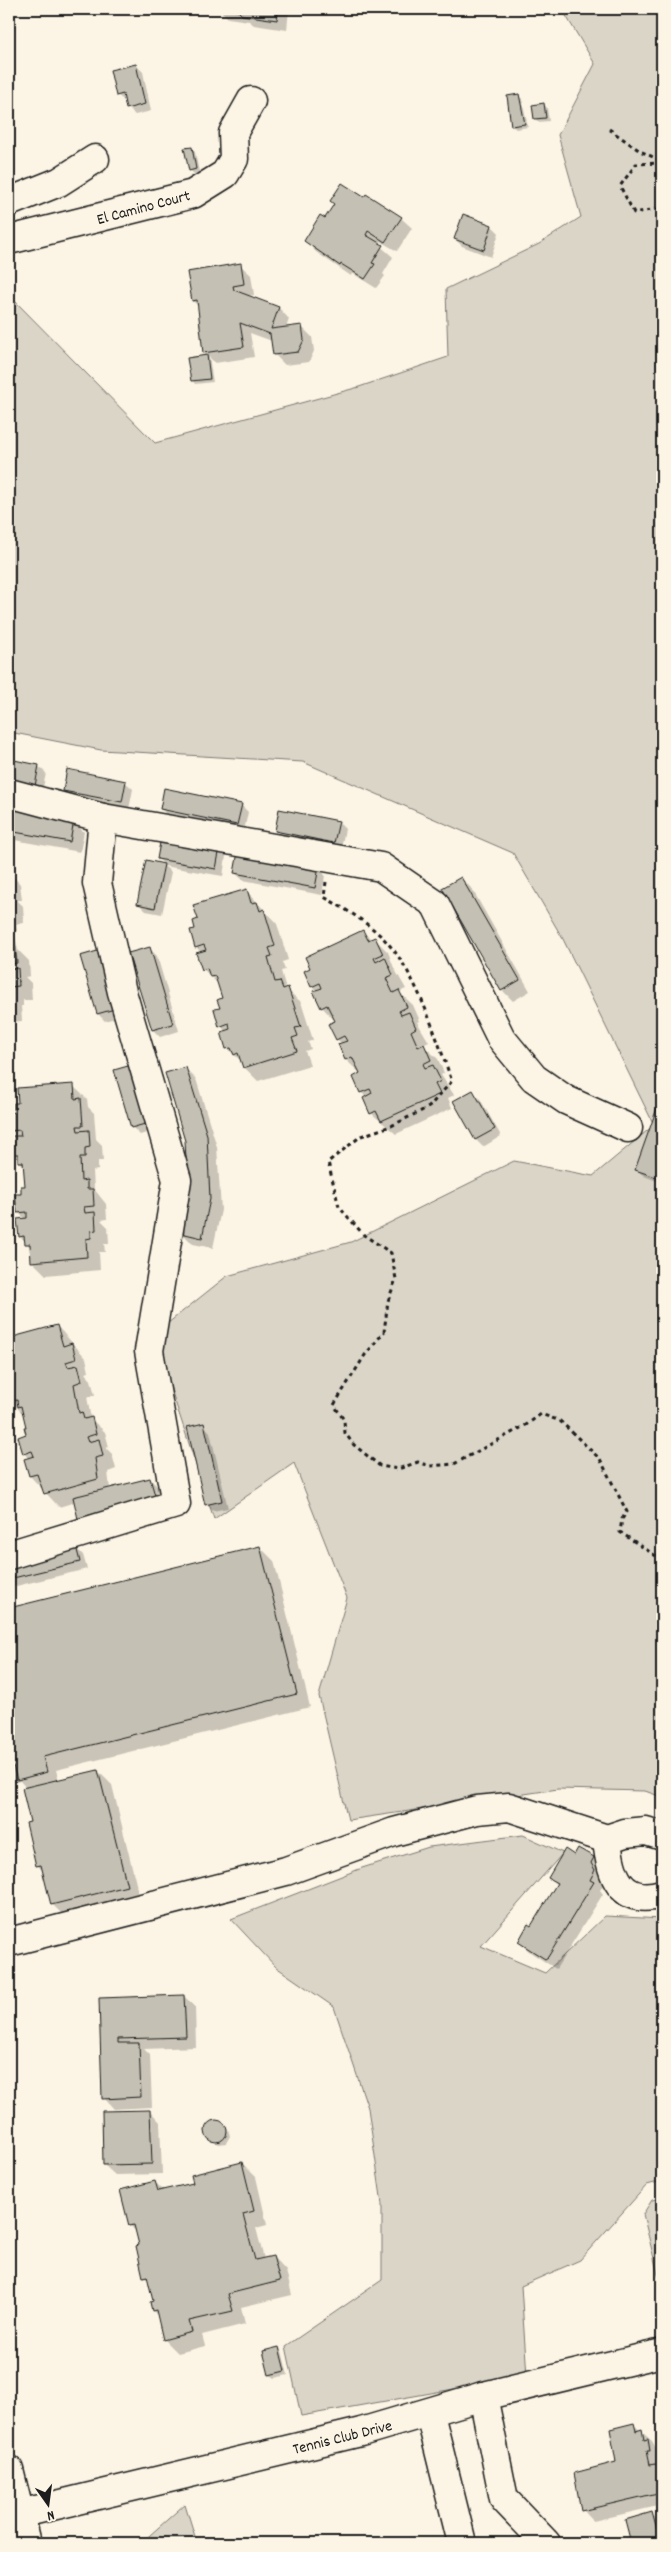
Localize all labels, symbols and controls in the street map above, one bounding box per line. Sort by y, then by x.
street label: El Camino Court [94,185,193,232]
street label: Tennis Club Drive [291,2415,395,2462]
north arrow [22,2480,72,2530]
text: N [45,2504,56,2525]

